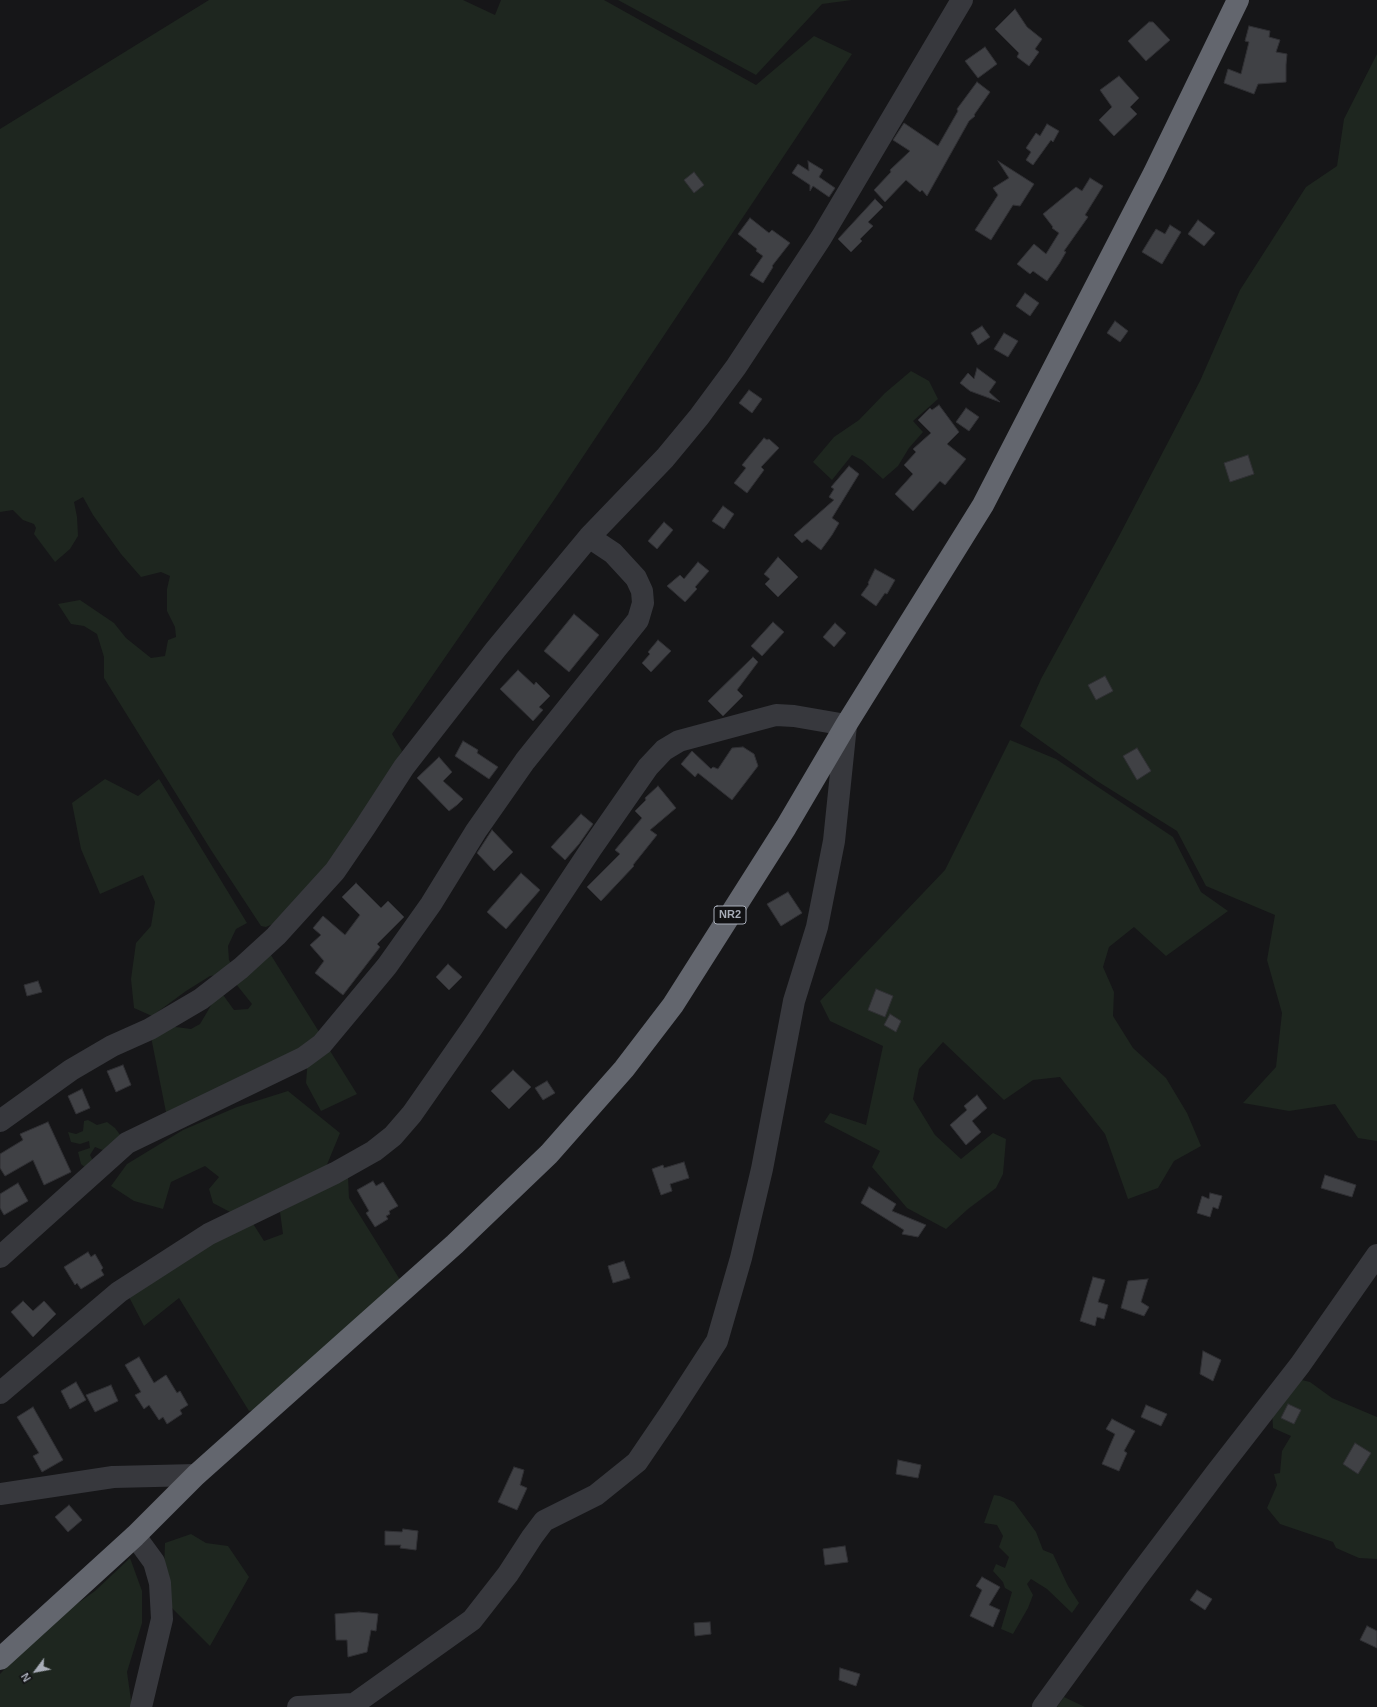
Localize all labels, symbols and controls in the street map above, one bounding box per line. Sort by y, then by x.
road number: NR2 [714,906,746,924]
north arrow [16,1651,56,1691]
text: N [19,1671,33,1684]

